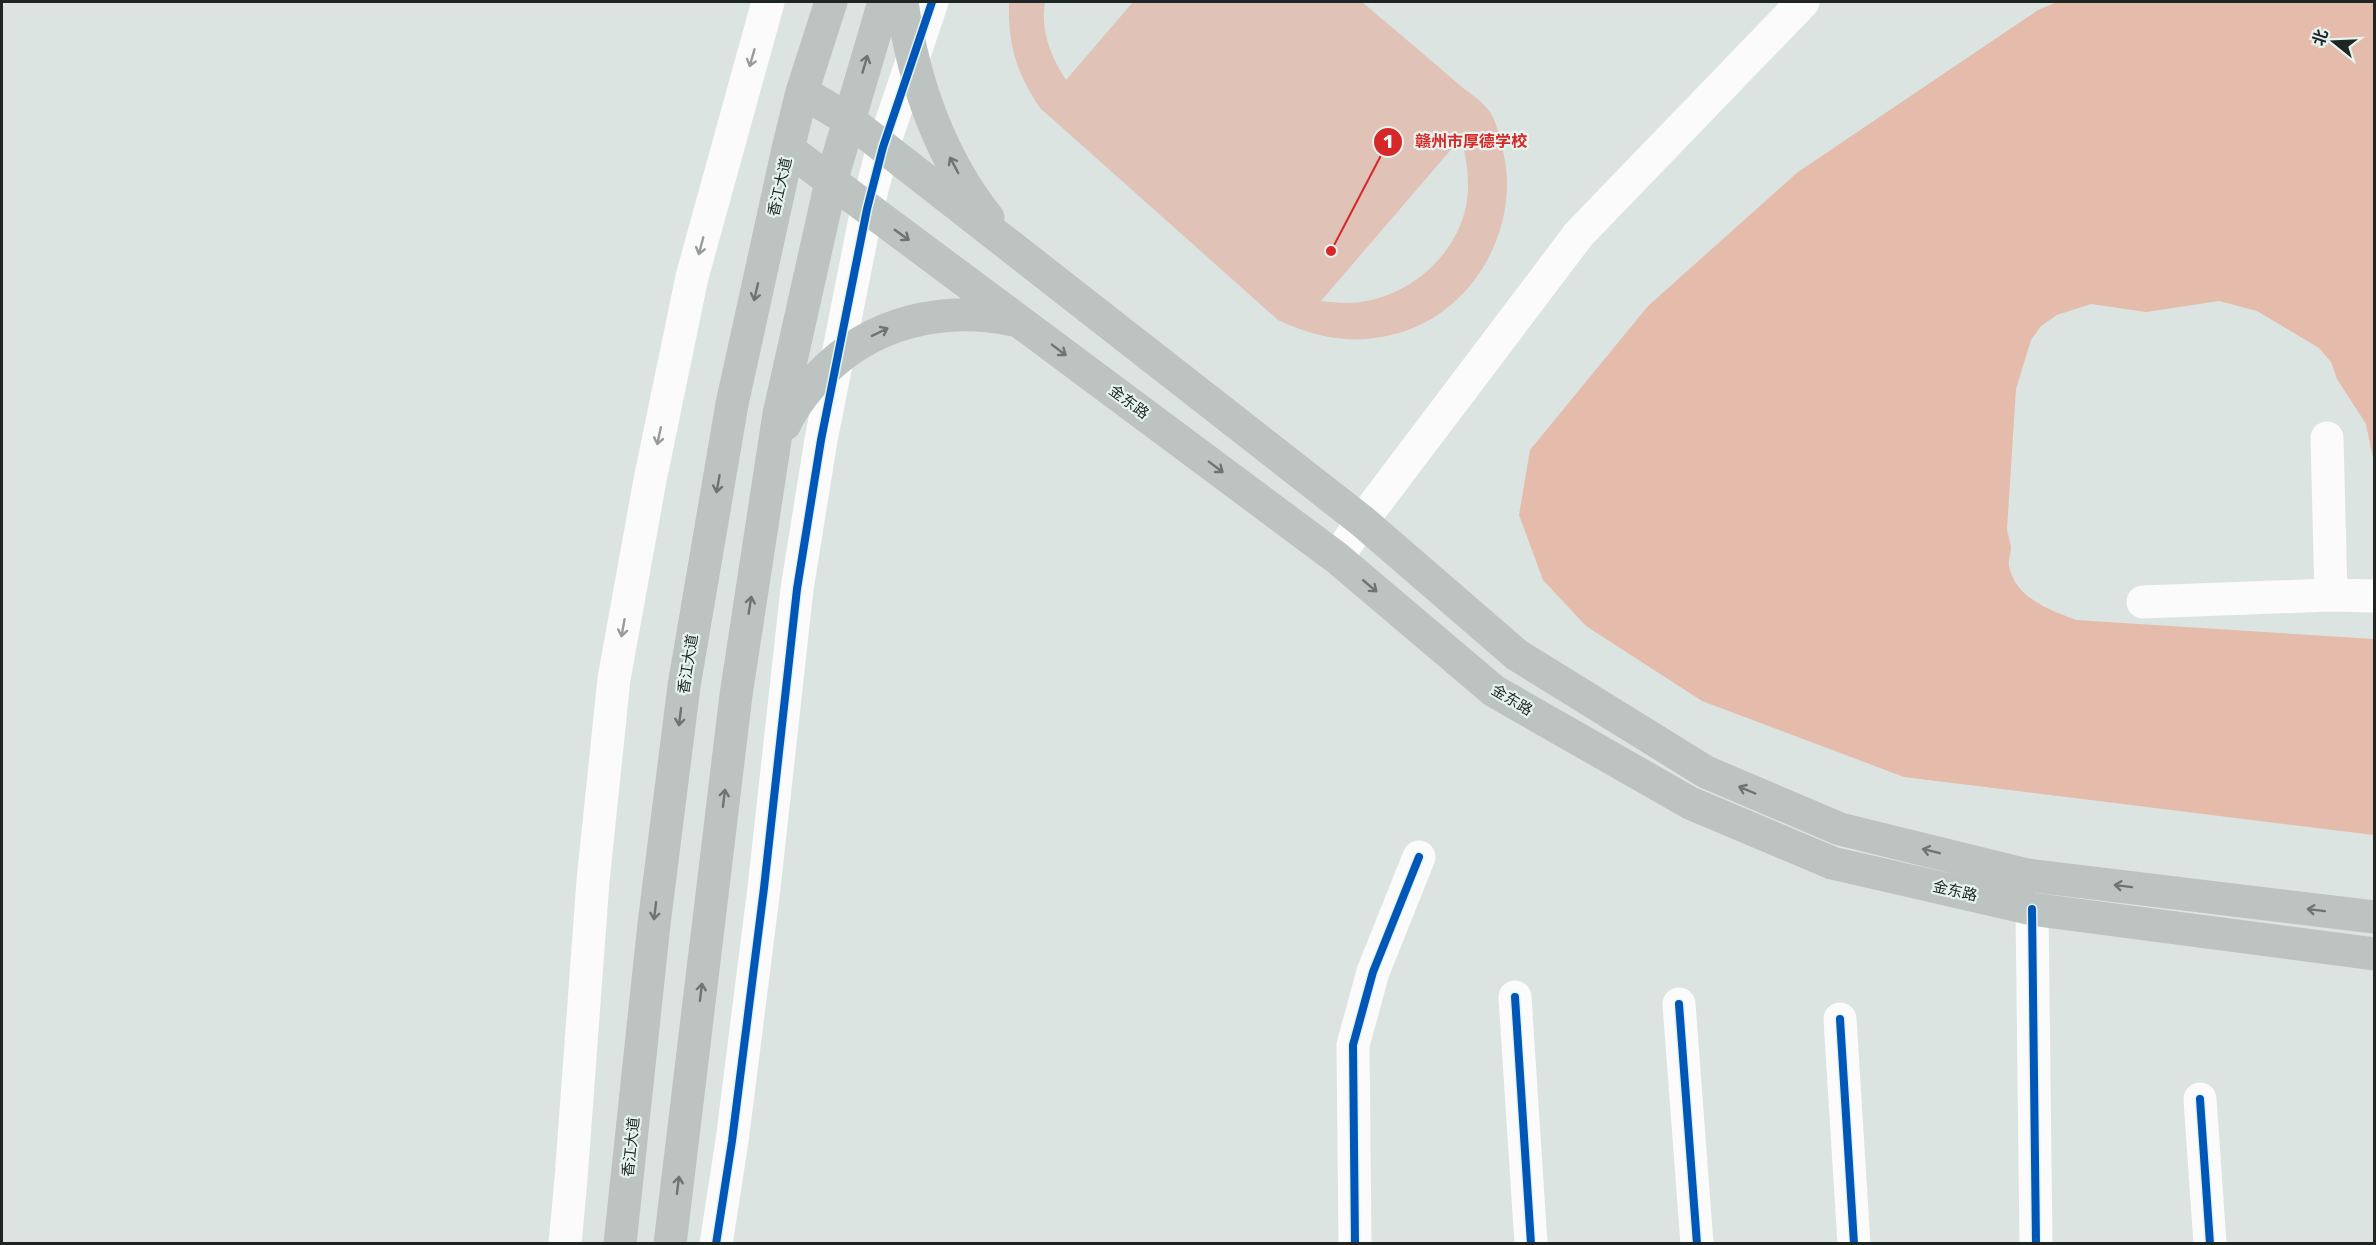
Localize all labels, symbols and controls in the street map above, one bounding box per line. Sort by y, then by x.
north arrow [2304,12,2364,72]
text: 北 [2309,27,2332,48]
one-way arrow [746,48,758,67]
one-way arrow [860,55,871,74]
callout: 赣州市厚德学校 [1373,125,1539,159]
text: 1 [1384,131,1392,153]
text: 赣州市厚德学校 [1415,132,1528,151]
street label: 香江大道 [764,156,796,218]
one-way arrow [948,156,960,174]
one-way arrow [894,228,910,241]
one-way arrow [694,236,706,255]
one-way arrow [750,283,762,302]
one-way arrow [871,326,889,338]
one-way arrow [1051,344,1067,357]
street label: 金东路 [1106,381,1152,423]
one-way arrow [653,426,664,446]
one-way arrow [1207,461,1223,473]
one-way arrow [713,473,724,493]
one-way arrow [1362,579,1378,592]
one-way arrow [744,596,755,615]
one-way arrow [617,618,628,637]
street label: 香江大道 [674,633,702,695]
street label: 金东路 [1488,681,1536,719]
one-way arrow [675,707,686,727]
one-way arrow [1738,783,1756,794]
one-way arrow [719,789,730,809]
one-way arrow [1922,845,1941,857]
street label: 金东路 [1931,877,1979,905]
one-way arrow [2113,881,2133,892]
one-way arrow [650,900,661,920]
one-way arrow [2307,904,2327,915]
one-way arrow [696,982,707,1002]
street label: 香江大道 [619,1116,643,1178]
one-way arrow [673,1176,684,1196]

